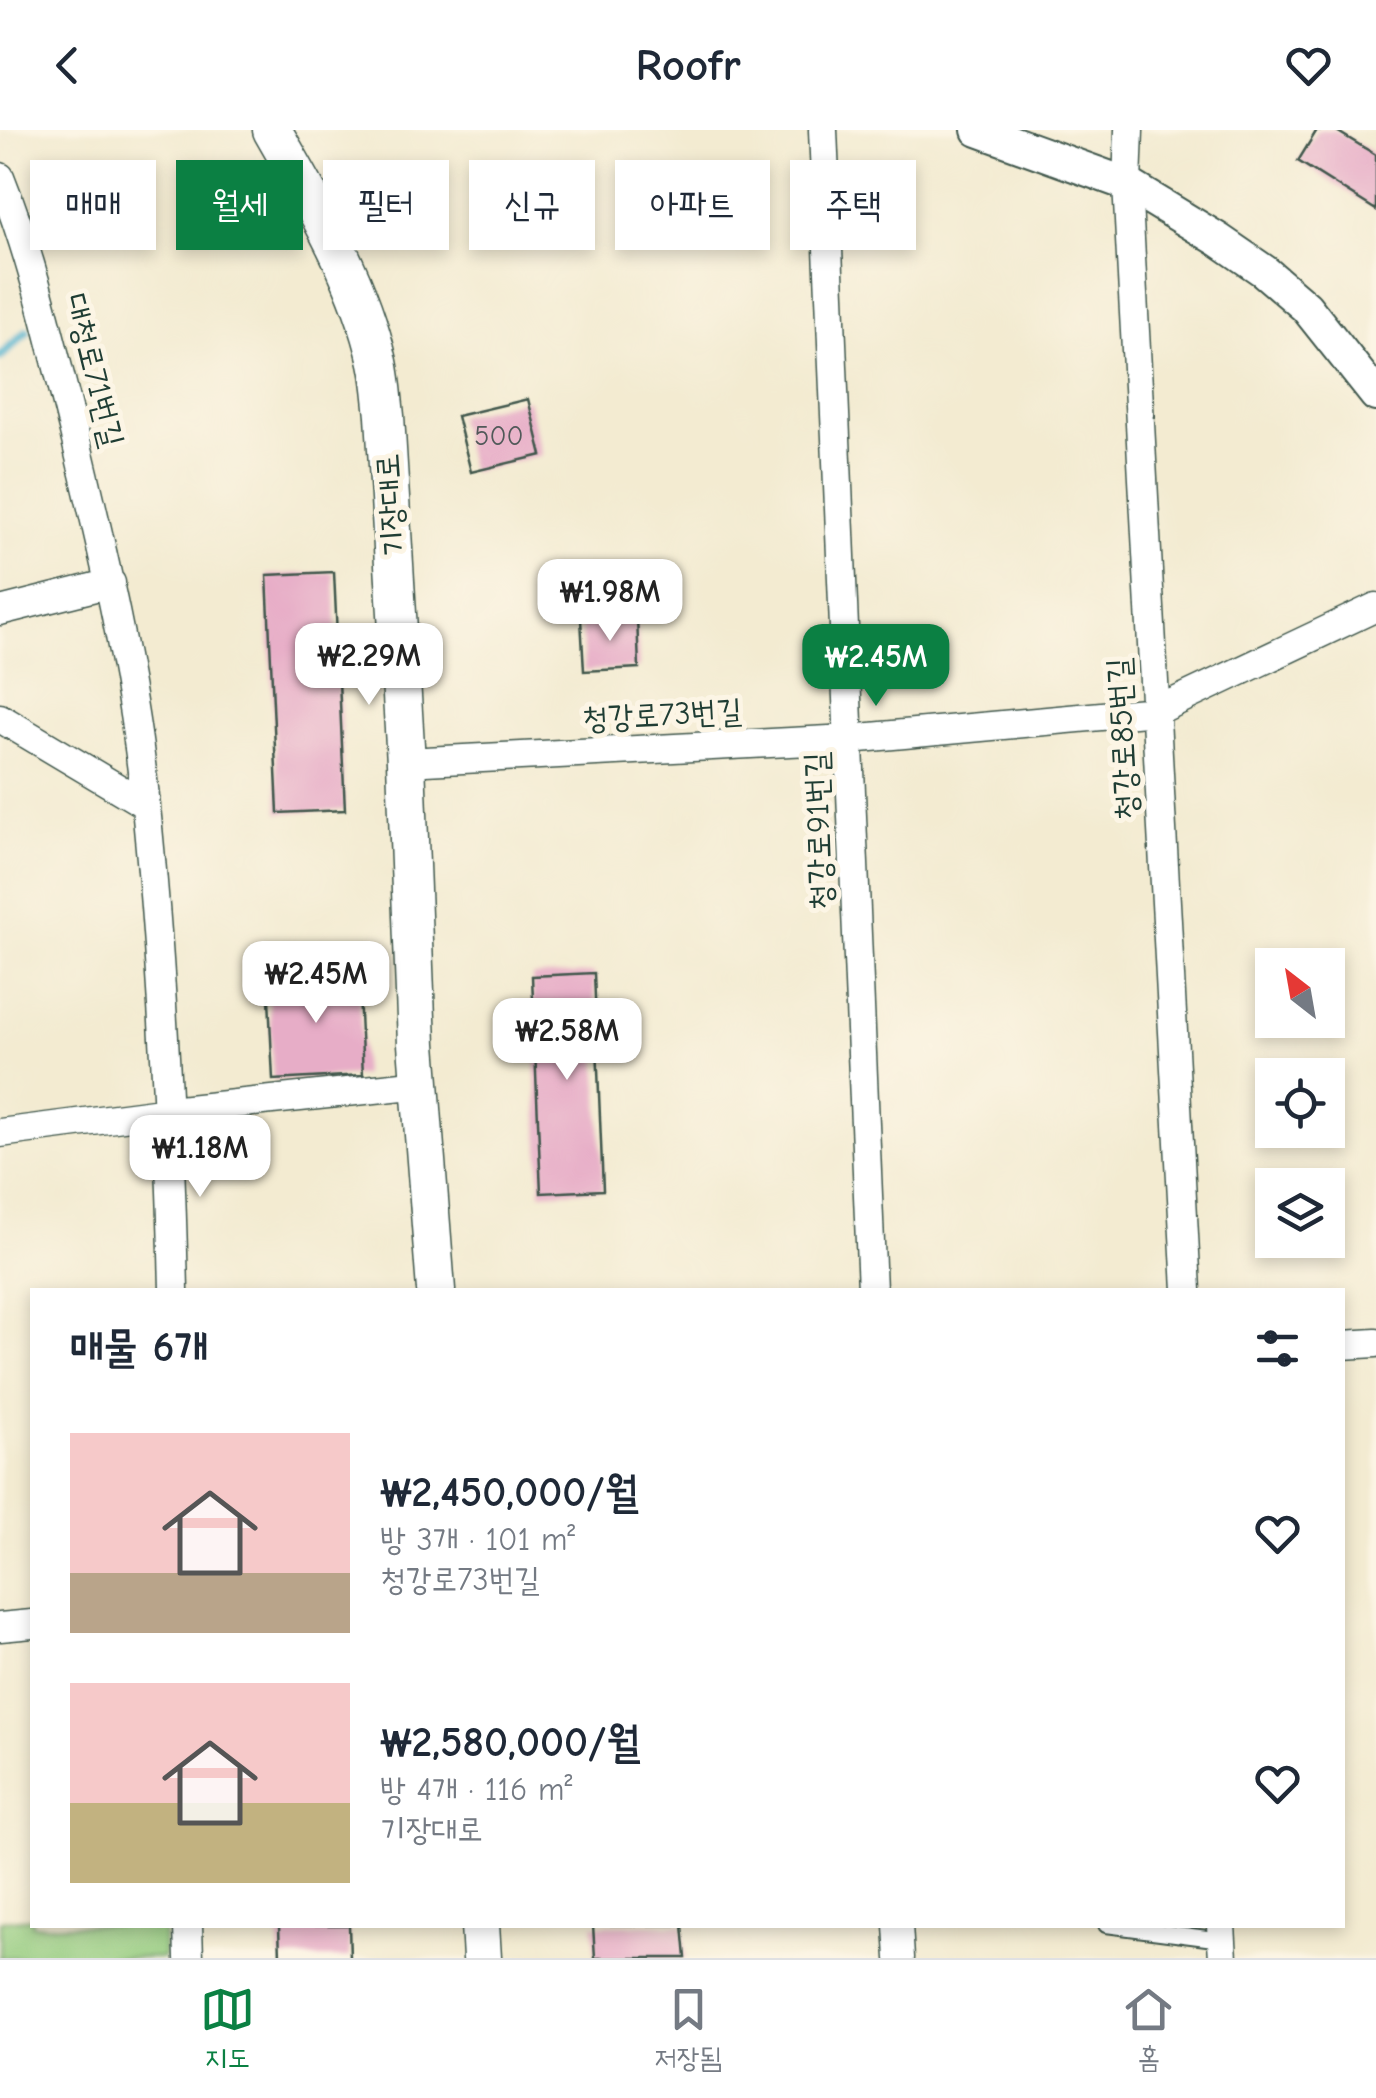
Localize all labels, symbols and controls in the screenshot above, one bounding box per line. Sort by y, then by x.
icon: back [40,38,95,93]
icon: heart [1281,38,1336,93]
text: Roofr [635,39,741,91]
chip: 매매 [30,160,156,250]
chip: 월세 [176,160,303,250]
chip: 필터 [323,160,449,250]
chip: 신규 [469,160,595,250]
chip: 아파트 [615,160,770,250]
chip: 주택 [790,160,916,250]
street label: 대청로71번길 [58,290,131,451]
house number: 500 [474,420,524,452]
street label: 기장대로 [368,452,413,558]
pin: ₩1.98M [529,559,691,644]
text: ₩1.98M [559,573,661,610]
pin: ₩2.29M [288,623,450,708]
pin: ₩2.45M [795,624,957,709]
text: ₩2.29M [317,637,421,674]
text: ₩2.45M [824,638,928,675]
street label: 청강로85번길 [1100,657,1145,821]
street label: 청강로73번길 [581,692,743,737]
street label: 청강로91번길 [797,751,840,911]
pin: ₩2.45M [235,941,397,1026]
north arrow [1255,948,1345,1038]
map controls [1255,948,1345,1258]
text: ₩2.45M [264,955,368,992]
pin: ₩2.58M [486,998,648,1083]
text: ₩2.58M [515,1012,619,1049]
button: locate [1255,1058,1345,1148]
pin: ₩1.18M [119,1115,281,1200]
text: ₩1.18M [152,1129,248,1166]
button: layers [1255,1168,1345,1258]
icon: filters [1250,1321,1305,1376]
text: 매물 6개 [70,1323,208,1372]
text: ₩2,450,000/월 [380,1468,639,1517]
icon: home [150,1473,270,1593]
icon: heart [1250,1506,1305,1561]
text: 방 3개 · 101 m² [380,1521,575,1558]
text: 청강로73번길 [380,1561,540,1598]
text: ₩2,580,000/월 [380,1718,640,1767]
icon: home [150,1723,270,1843]
icon: heart [1250,1756,1305,1811]
text: 방 4개 · 116 m² [380,1771,573,1808]
text: 기장대로 [380,1811,483,1848]
tab: 지도 [200,1982,255,2077]
tab: 저장됨 [654,1982,722,2077]
tab: 홈 [1121,1982,1176,2077]

